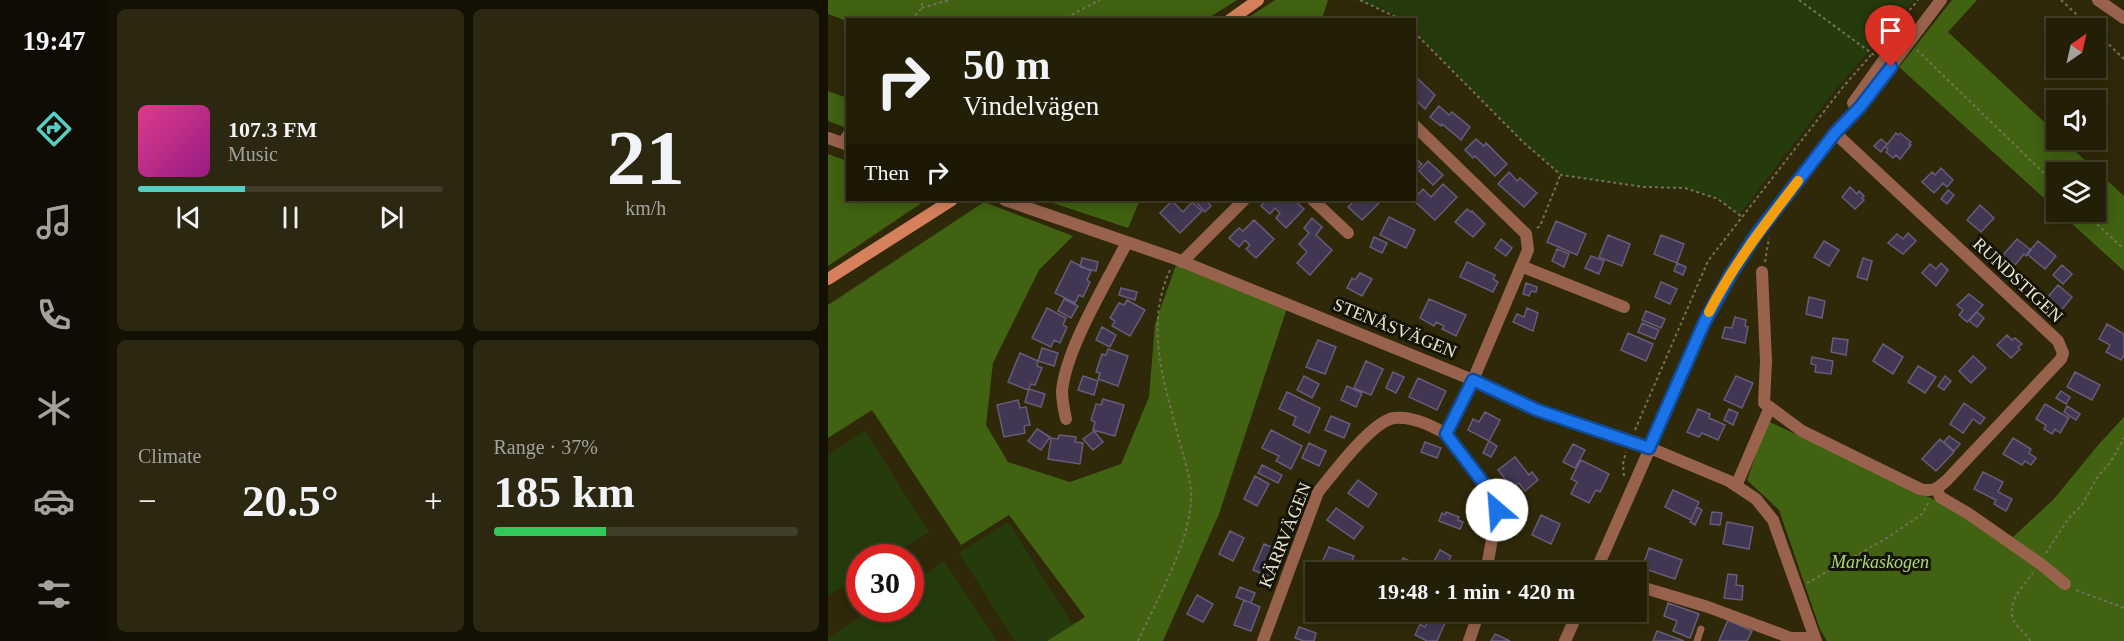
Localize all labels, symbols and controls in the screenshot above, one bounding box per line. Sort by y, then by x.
pin [1865,5,1916,67]
icon: arrive [1874,14,1907,47]
north arrow [2046,18,2106,78]
map controls [2046,18,2106,222]
text: 19:47 [23,26,86,56]
icon: right [864,42,942,120]
text: 50 m [963,42,1051,88]
button: sound [2046,90,2106,150]
text: Vindelvägen [963,91,1099,121]
icon: directions [33,108,75,150]
text: 21 [607,114,685,201]
text: 107.3 FM [228,117,317,142]
text: Music [228,143,278,165]
icon: right [921,156,954,189]
text: Then [864,160,909,185]
button: layers [2046,162,2106,222]
text: km/h [625,197,666,219]
icon: music [33,201,75,243]
icon: previous [172,201,205,234]
icon: pause [274,201,307,234]
icon: next [375,201,408,234]
street label: RUNDSTIGEN [1969,233,2067,327]
icon: phone [33,294,75,336]
street label: STENÅSVÄGEN [1331,294,1459,362]
icon: climate [33,387,75,429]
text: Range · 37% [494,436,598,458]
text: Climate [138,445,201,467]
text: 185 km [494,467,635,517]
text: 20.5° [242,476,339,526]
position arrow [1465,478,1529,542]
icon: car [33,480,75,522]
street label: KÄRRVÄGEN [1255,480,1315,590]
text: − [138,483,157,519]
text: + [424,483,443,519]
speed limit sign: 30 [846,544,924,622]
park label: Markaskogen [1830,552,1929,572]
icon: filters [33,573,75,615]
text: 19:48 · 1 min · 420 m [1377,579,1575,604]

